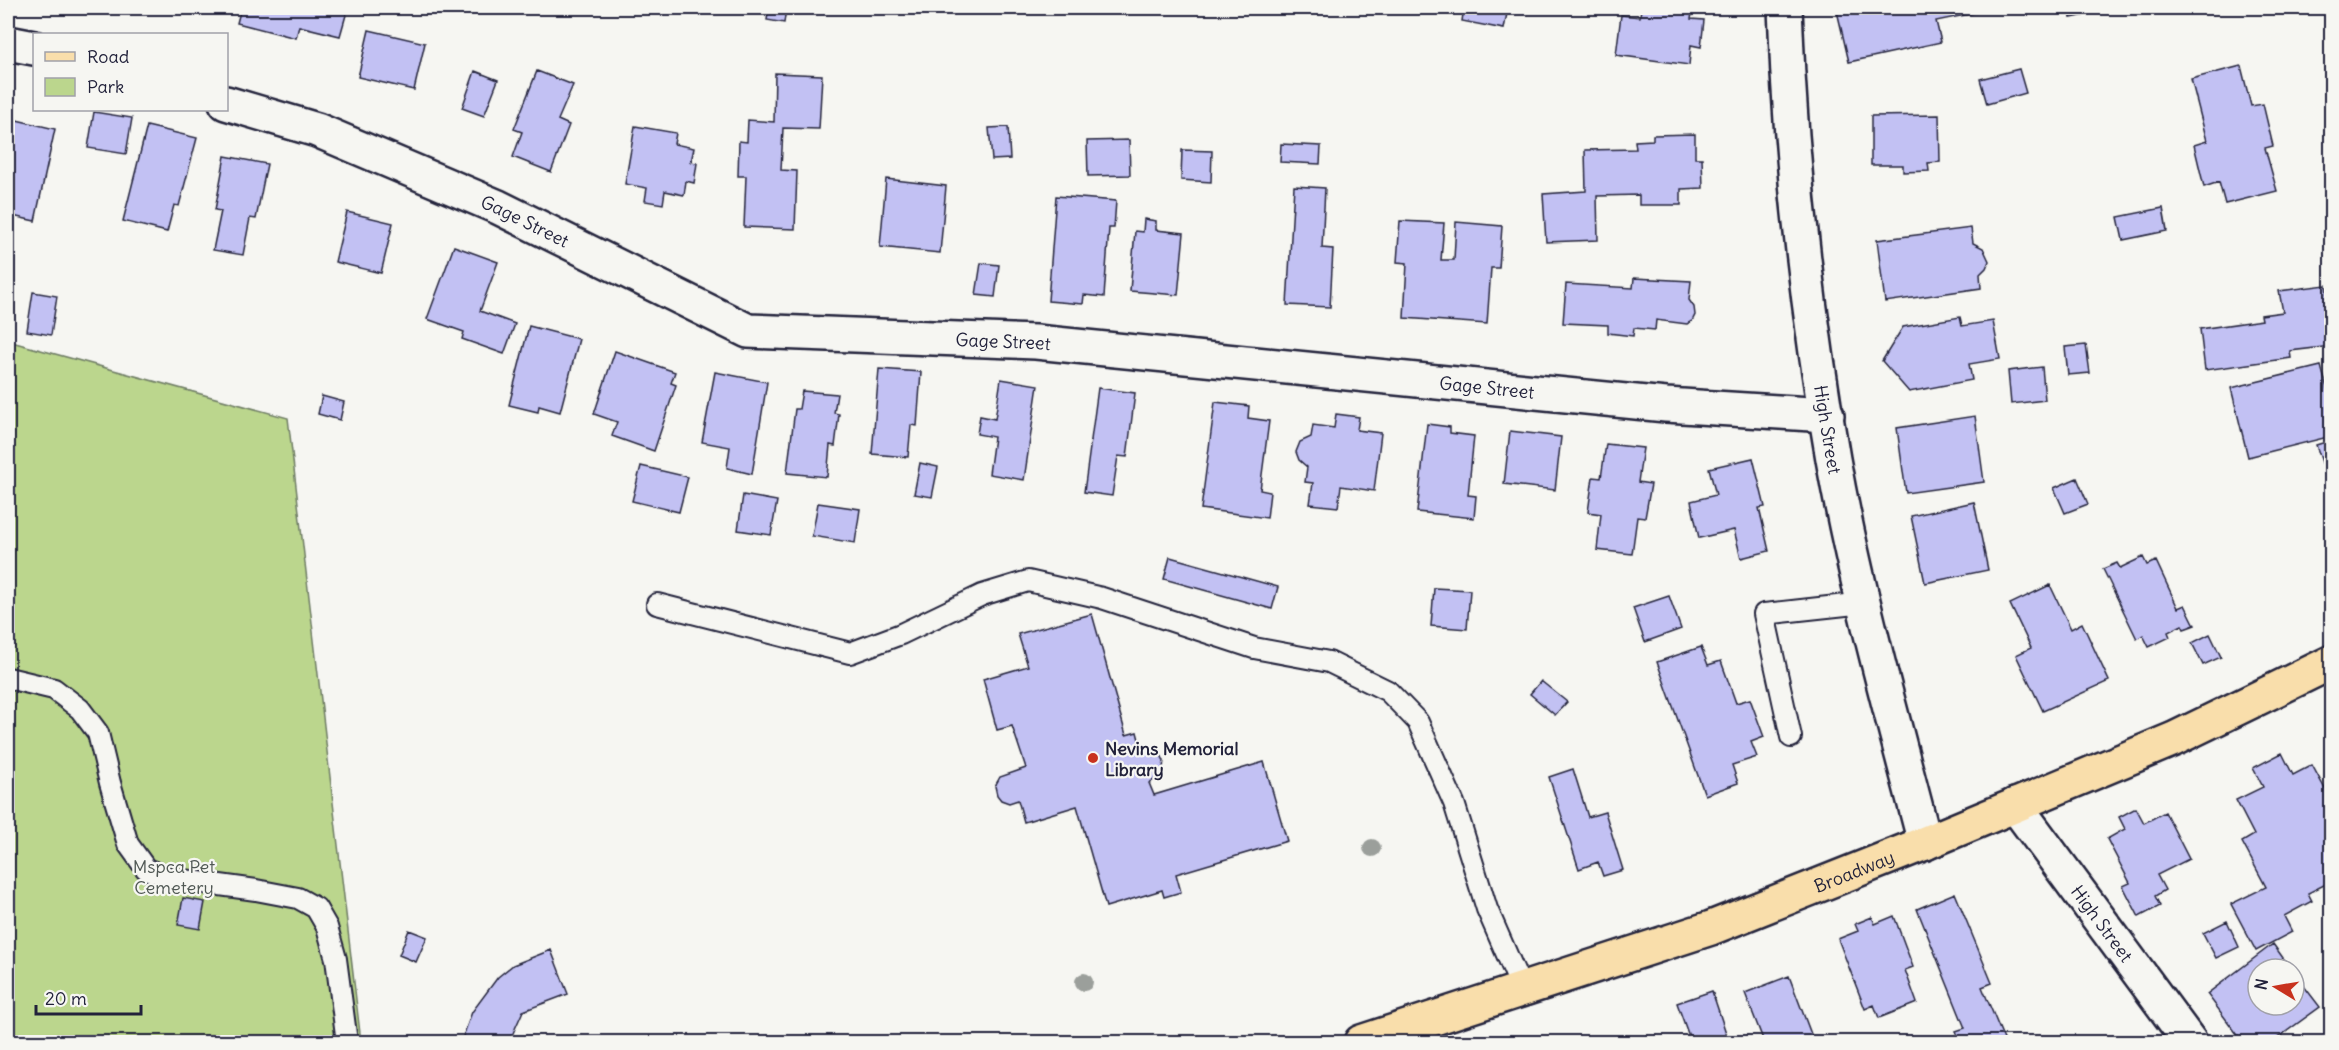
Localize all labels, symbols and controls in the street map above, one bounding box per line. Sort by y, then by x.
legend [33,33,228,111]
text: Road [87,45,130,68]
text: Park [87,75,124,98]
street label: Gage Street [478,190,573,252]
street label: Gage Street [955,327,1052,355]
street label: Gage Street [1438,371,1535,403]
street label: High Street [1810,383,1847,476]
place label: Nevins Memorial Library [1105,737,1238,781]
marker: Nevins Memorial Library [1086,751,1100,765]
street label: Broadway [1811,845,1898,897]
park label: Mspca Pet Cemetery [133,855,215,899]
street label: High Street [2066,880,2138,966]
north arrow [2246,957,2306,1017]
text: N [2250,977,2272,991]
scale bar [36,978,141,1016]
text: 20 m [45,987,87,1010]

